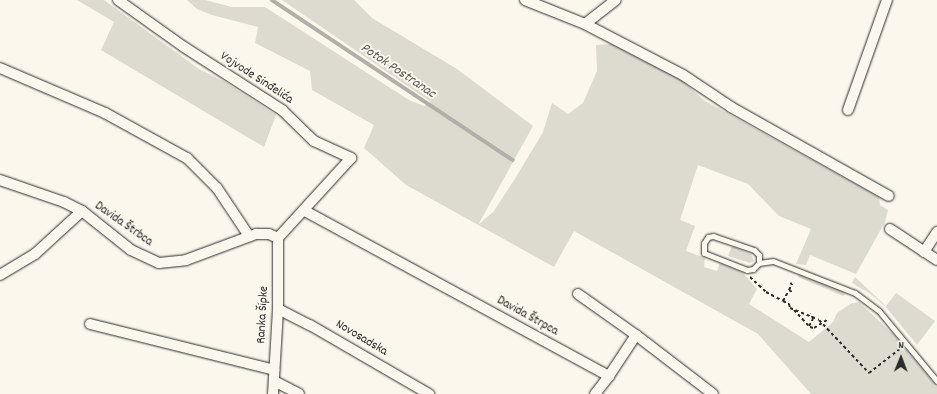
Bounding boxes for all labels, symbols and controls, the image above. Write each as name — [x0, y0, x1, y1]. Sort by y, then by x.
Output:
water label: Potok Postranac — [357, 40, 439, 102]
street label: Vojvode Sinđelića — [216, 50, 296, 108]
street label: Davida Štrbca — [91, 199, 155, 251]
street label: Ranka Šipke — [255, 286, 273, 344]
street label: Davida Štrpca — [493, 294, 561, 340]
street label: Novosadska — [332, 317, 390, 361]
north arrow — [881, 338, 921, 378]
text: N — [898, 338, 904, 354]

